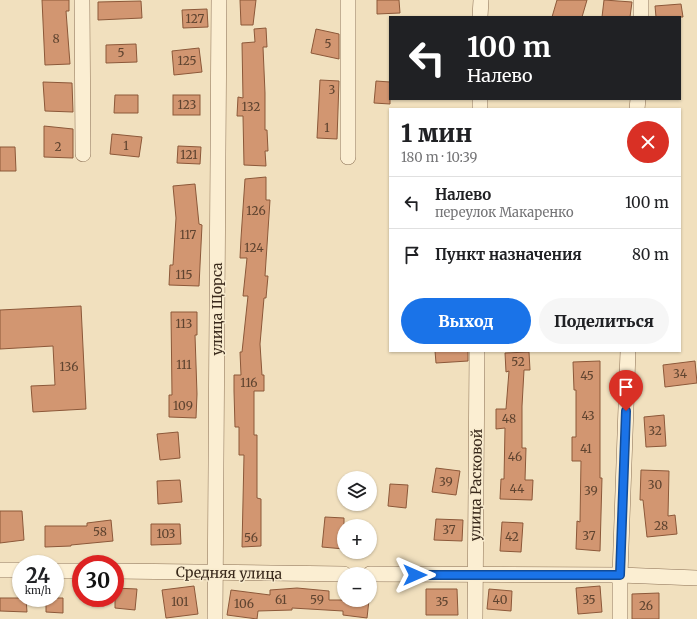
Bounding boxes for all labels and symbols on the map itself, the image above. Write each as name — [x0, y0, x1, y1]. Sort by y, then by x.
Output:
house number: 127 — [186, 11, 205, 26]
house number: 8 — [52, 31, 60, 46]
house number: 5 — [324, 36, 332, 51]
house number: 5 — [117, 45, 125, 60]
house number: 125 — [178, 53, 196, 68]
house number: 3 — [329, 82, 336, 97]
house number: 123 — [178, 97, 197, 112]
house number: 132 — [242, 99, 260, 114]
house number: 1 — [324, 120, 330, 135]
house number: 1 — [123, 138, 129, 153]
house number: 2 — [54, 139, 62, 154]
house number: 121 — [180, 147, 198, 162]
house number: 126 — [246, 203, 266, 218]
house number: 117 — [180, 227, 196, 242]
house number: 124 — [244, 240, 264, 255]
street label: улица Щорса — [208, 262, 226, 356]
house number: 115 — [175, 267, 193, 282]
house number: 113 — [175, 316, 193, 331]
house number: 52 — [511, 354, 525, 369]
house number: 111 — [176, 357, 192, 372]
house number: 136 — [59, 359, 79, 374]
house number: 34 — [673, 366, 688, 381]
house number: 45 — [580, 368, 594, 383]
pin — [609, 370, 643, 411]
house number: 116 — [240, 375, 258, 390]
house number: 109 — [173, 398, 193, 413]
house number: 43 — [581, 408, 595, 423]
house number: 48 — [502, 411, 516, 426]
house number: 32 — [648, 423, 662, 438]
street label: улица Расковой — [466, 428, 486, 541]
house number: 41 — [580, 441, 593, 456]
house number: 46 — [508, 449, 522, 464]
house number: 39 — [439, 474, 453, 489]
house number: 30 — [648, 477, 662, 492]
house number: 44 — [510, 481, 525, 496]
house number: 39 — [584, 483, 598, 498]
house number: 28 — [654, 518, 668, 533]
house number: 37 — [442, 522, 456, 537]
house number: 58 — [93, 524, 107, 539]
house number: 103 — [157, 526, 176, 541]
house number: 37 — [582, 528, 596, 543]
house number: 42 — [505, 529, 519, 544]
house number: 56 — [244, 530, 258, 545]
position arrow — [394, 554, 436, 596]
speed limit sign: 30 — [72, 555, 124, 607]
street label: Средняя улица — [176, 563, 283, 583]
house number: 61 — [275, 592, 287, 607]
house number: 59 — [310, 592, 324, 607]
house number: 40 — [493, 592, 508, 607]
house number: 35 — [582, 592, 596, 607]
house number: 101 — [171, 594, 189, 609]
house number: 35 — [435, 594, 449, 609]
house number: 106 — [234, 596, 254, 611]
house number: 26 — [639, 598, 653, 613]

